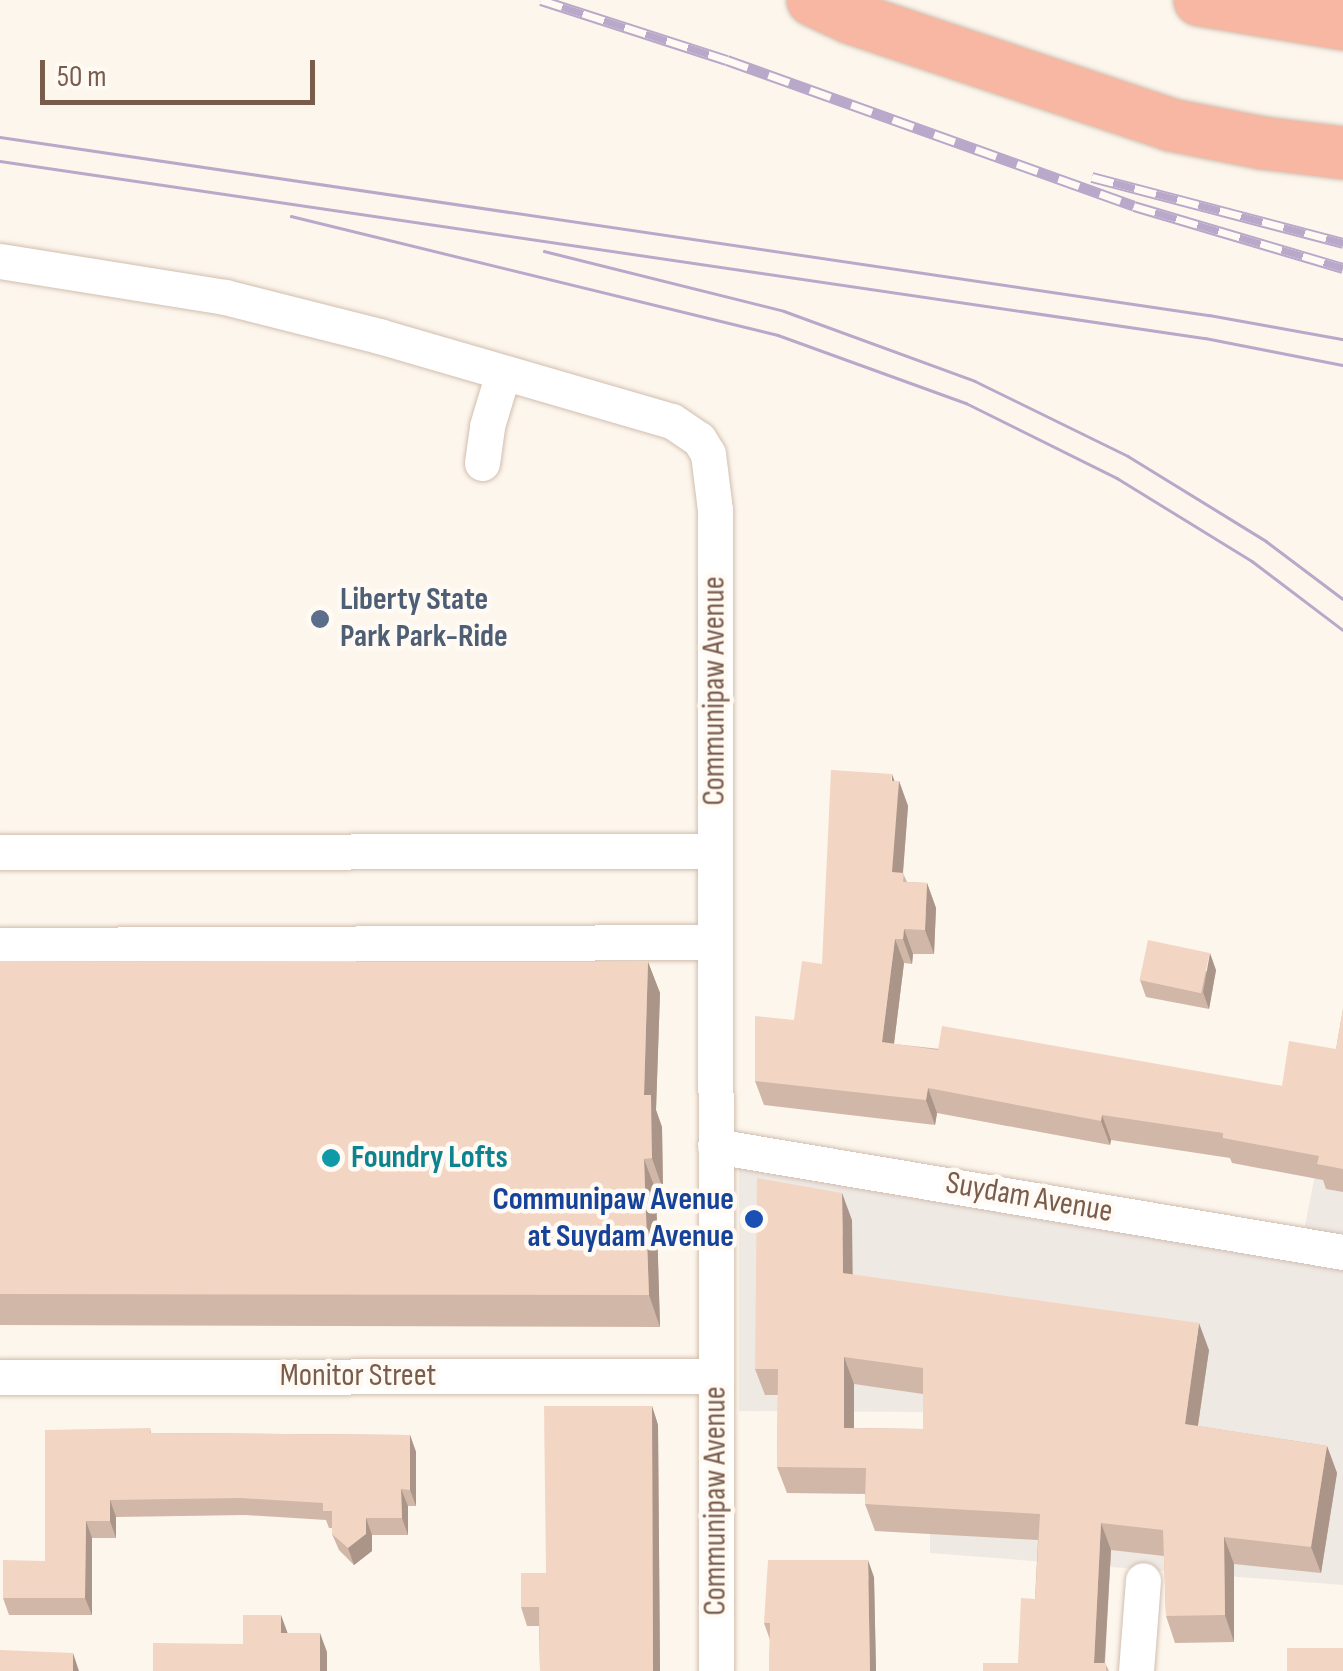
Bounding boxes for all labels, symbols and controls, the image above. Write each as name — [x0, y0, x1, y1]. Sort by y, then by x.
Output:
scale bar — [45, 40, 320, 102]
text: 50 m — [57, 59, 106, 95]
street label: Communipaw Avenue — [696, 576, 734, 806]
place label: Liberty State Park Park-Ride — [340, 582, 508, 657]
marker: Liberty State Park Park-Ride — [309, 608, 331, 630]
place label: Foundry Lofts — [351, 1139, 508, 1177]
marker: Foundry Lofts — [320, 1147, 342, 1169]
street label: Suydam Avenue — [943, 1164, 1115, 1232]
place label: Communipaw Avenue at Suydam Avenue — [492, 1182, 734, 1257]
marker: Communipaw Avenue at Suydam Avenue — [743, 1208, 765, 1230]
street label: Monitor Street — [280, 1357, 436, 1395]
street label: Communipaw Avenue — [697, 1386, 735, 1616]

